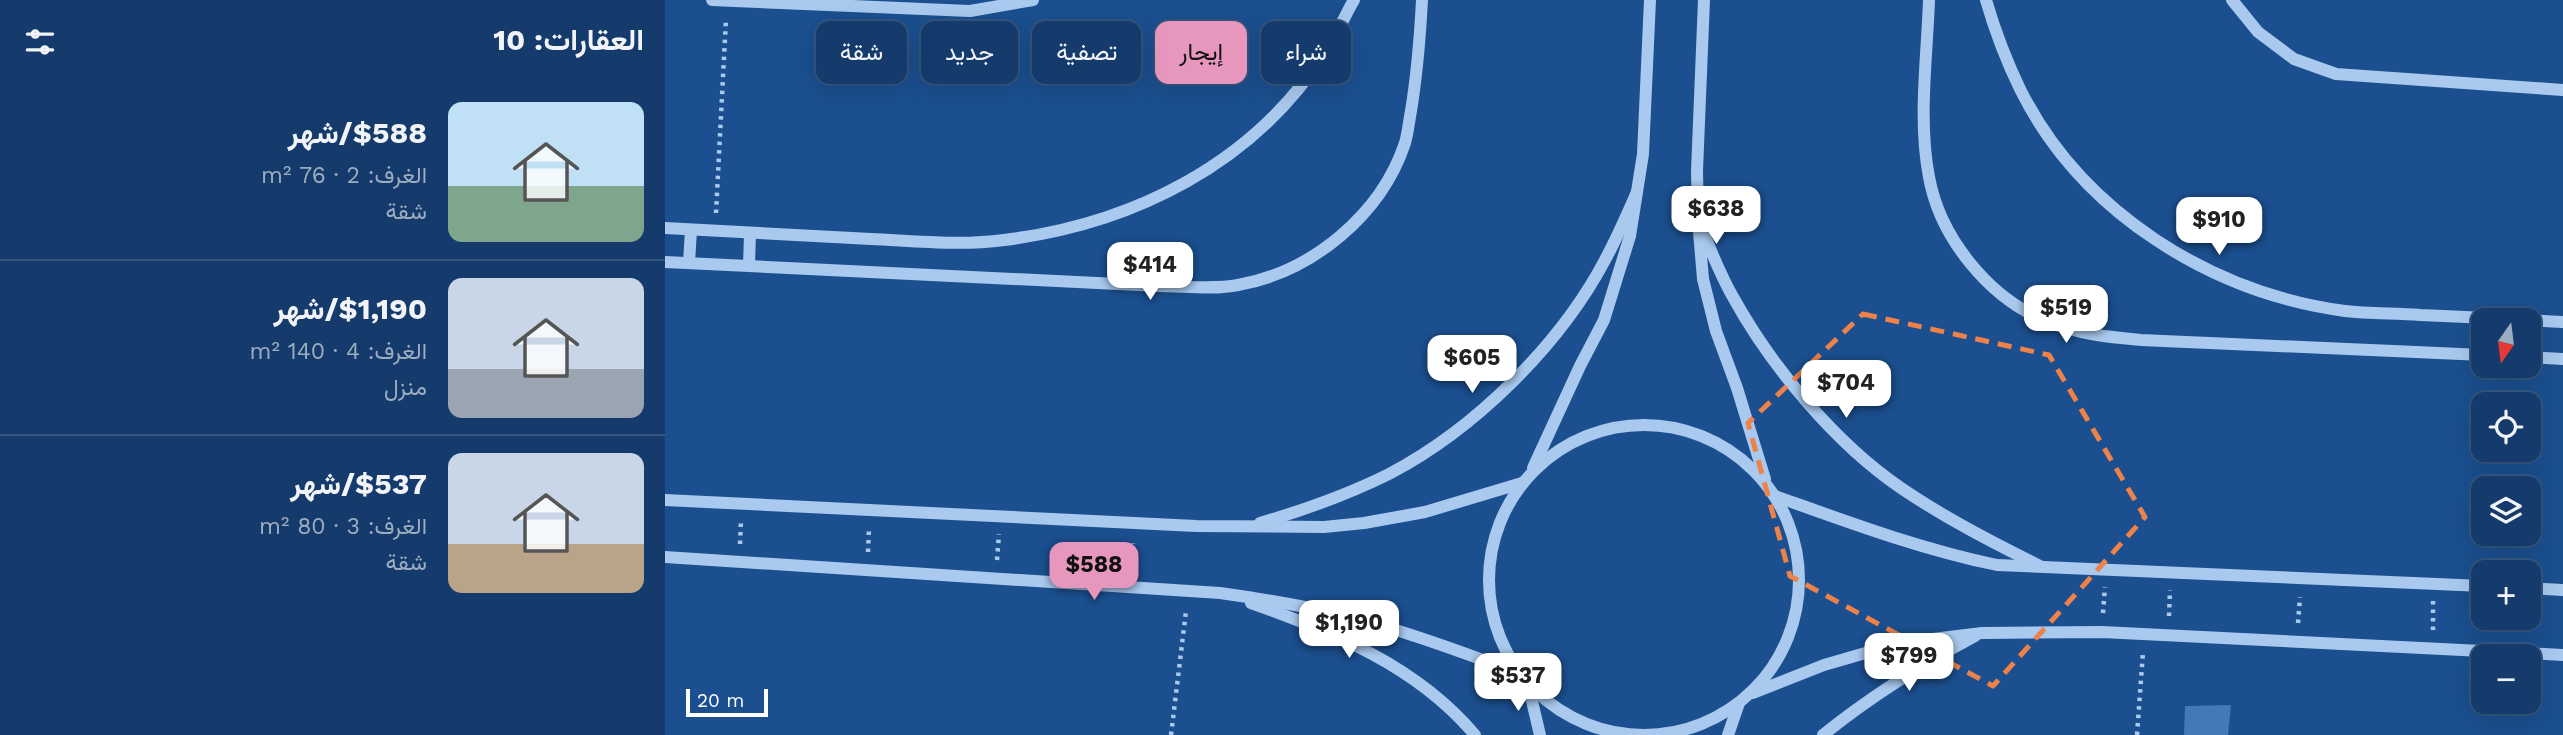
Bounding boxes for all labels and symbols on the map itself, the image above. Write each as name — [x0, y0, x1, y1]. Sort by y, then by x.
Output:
pin: $638 — [1675, 187, 1757, 246]
pin: $910 — [2178, 198, 2260, 257]
pin: $414 — [1109, 243, 1191, 302]
pin: $519 — [2025, 286, 2107, 345]
north arrow — [2471, 308, 2541, 378]
pin: $605 — [1431, 336, 1513, 395]
pin: $704 — [1805, 360, 1887, 420]
pin: $588 — [1053, 542, 1135, 602]
pin: $1,190 — [1292, 600, 1406, 660]
pin: $799 — [1868, 634, 1950, 693]
pin: $537 — [1477, 654, 1559, 713]
scale bar — [686, 686, 768, 718]

